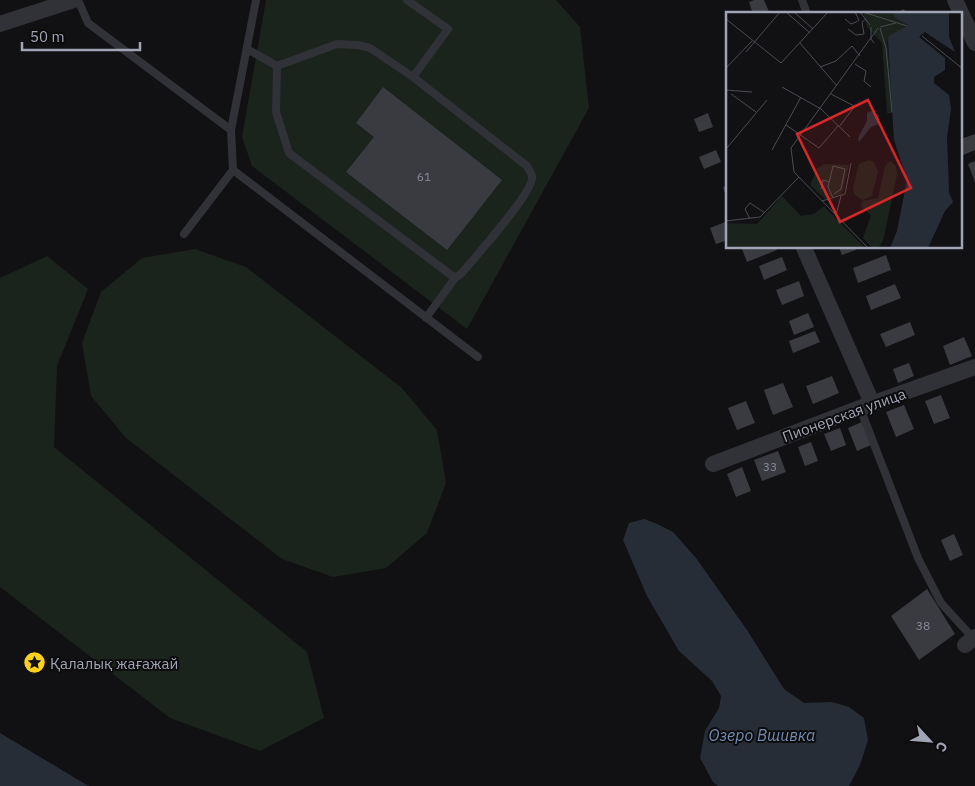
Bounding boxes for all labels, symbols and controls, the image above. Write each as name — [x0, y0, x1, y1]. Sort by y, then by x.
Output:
inset map — [726, 12, 962, 249]
scale bar — [22, 20, 140, 52]
text: 50 m — [30, 27, 65, 46]
house number: 61 — [417, 169, 431, 184]
street label: Пионерская улица — [780, 384, 908, 446]
house number: 33 — [763, 459, 777, 474]
house number: 38 — [916, 618, 930, 633]
place icon: Қалалық жағажай — [22, 651, 46, 675]
place label: Қалалық жағажай — [50, 654, 178, 673]
north arrow — [905, 716, 955, 766]
water label: Озеро Вшивка — [709, 725, 815, 745]
text: С — [932, 739, 952, 755]

